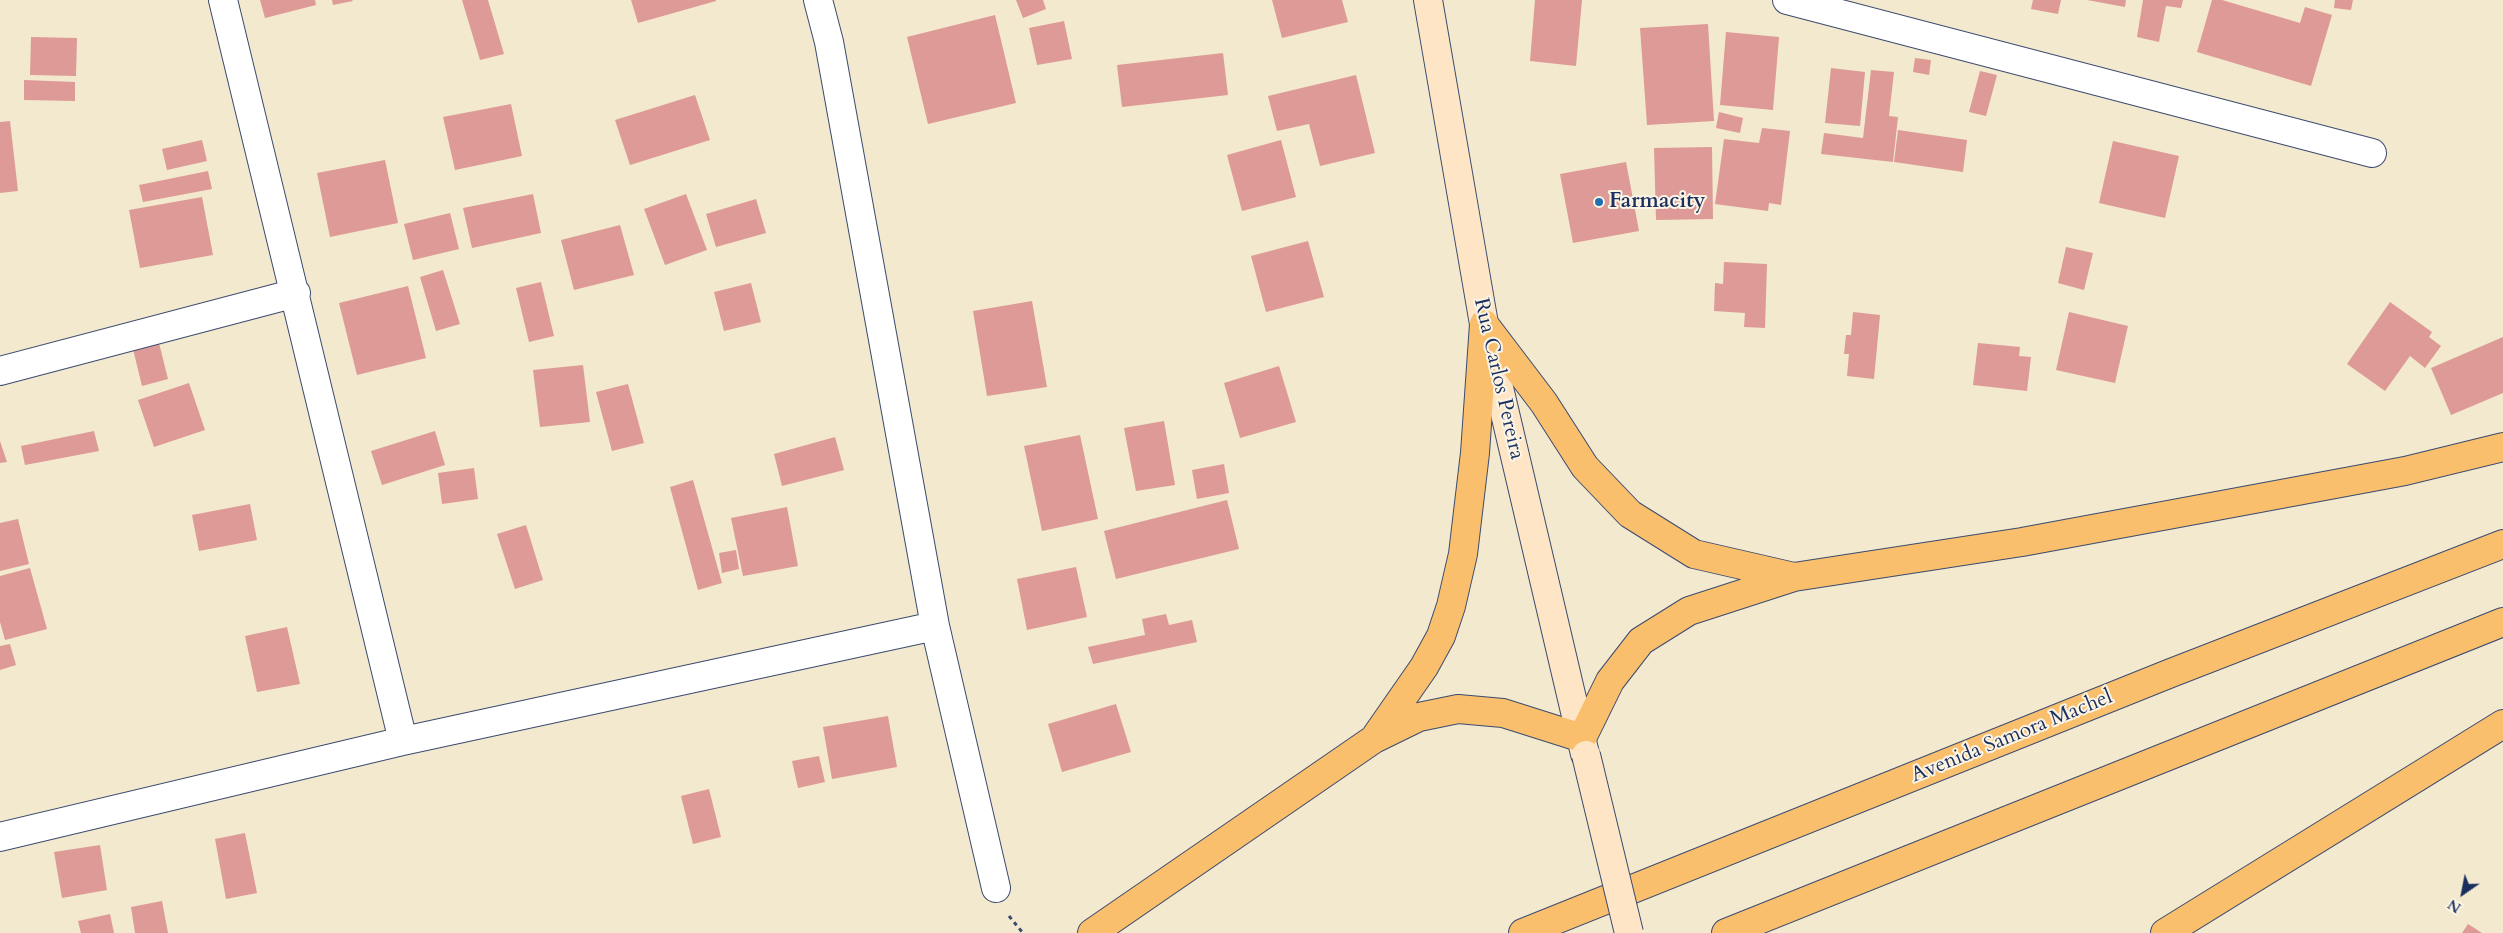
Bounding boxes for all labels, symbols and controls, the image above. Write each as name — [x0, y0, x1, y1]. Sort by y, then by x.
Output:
place label: Farmacity — [1609, 189, 1706, 215]
marker: Farmacity — [1593, 196, 1605, 208]
street label: Rua Carlos Pereira — [1467, 296, 1529, 462]
street label: Avenida Samora Machel — [1908, 685, 2116, 789]
north arrow — [2438, 868, 2488, 918]
text: N — [2444, 895, 2465, 917]

